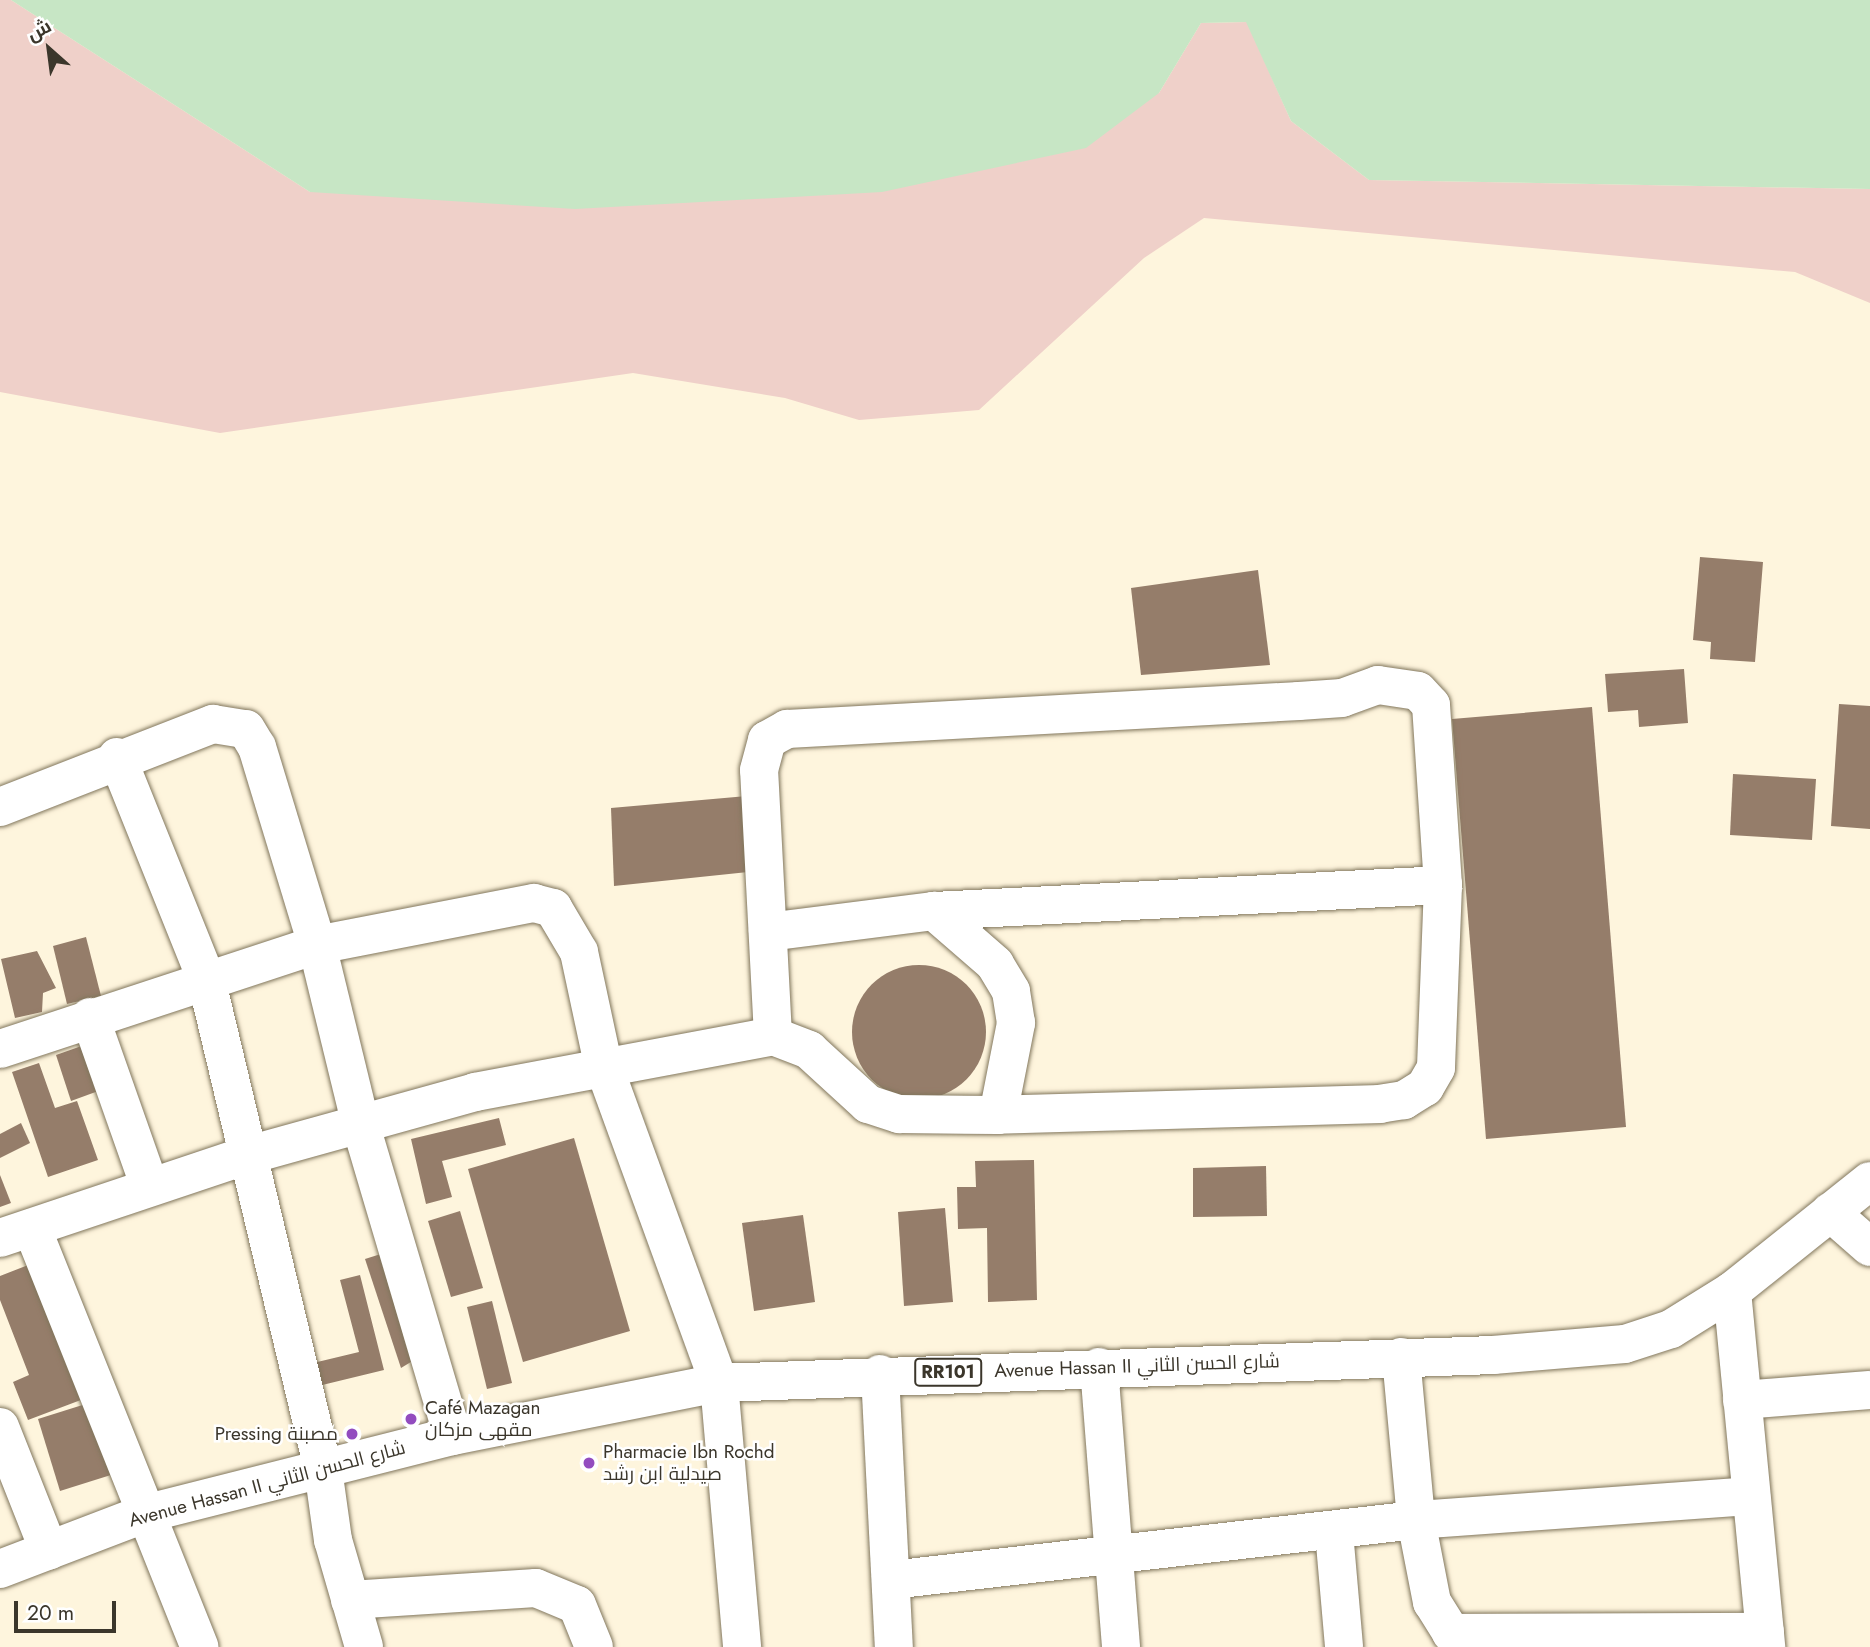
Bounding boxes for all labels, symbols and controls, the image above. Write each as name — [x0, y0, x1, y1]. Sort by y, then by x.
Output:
text: ش — [22, 12, 56, 48]
north arrow — [14, 14, 84, 84]
street label: Avenue Hassan II شارع الحسن الثاني — [994, 1350, 1280, 1382]
road number: RR101 — [913, 1358, 983, 1386]
place label: Café Mazagan مقهى مزكان — [425, 1397, 540, 1441]
marker: Café Mazagan مقهى مزكان — [403, 1411, 419, 1427]
place label: Pressing مصبنة — [215, 1423, 338, 1445]
marker: Pressing مصبنة — [344, 1426, 360, 1442]
street label: Avenue Hassan II شارع الحسن الثاني — [126, 1436, 408, 1532]
place label: Pharmacie Ibn Rochd صيدلية ابن رشد — [603, 1441, 775, 1485]
marker: Pharmacie Ibn Rochd صيدلية ابن رشد — [581, 1455, 597, 1471]
scale bar — [18, 1588, 119, 1632]
text: 20 m — [27, 1598, 74, 1628]

